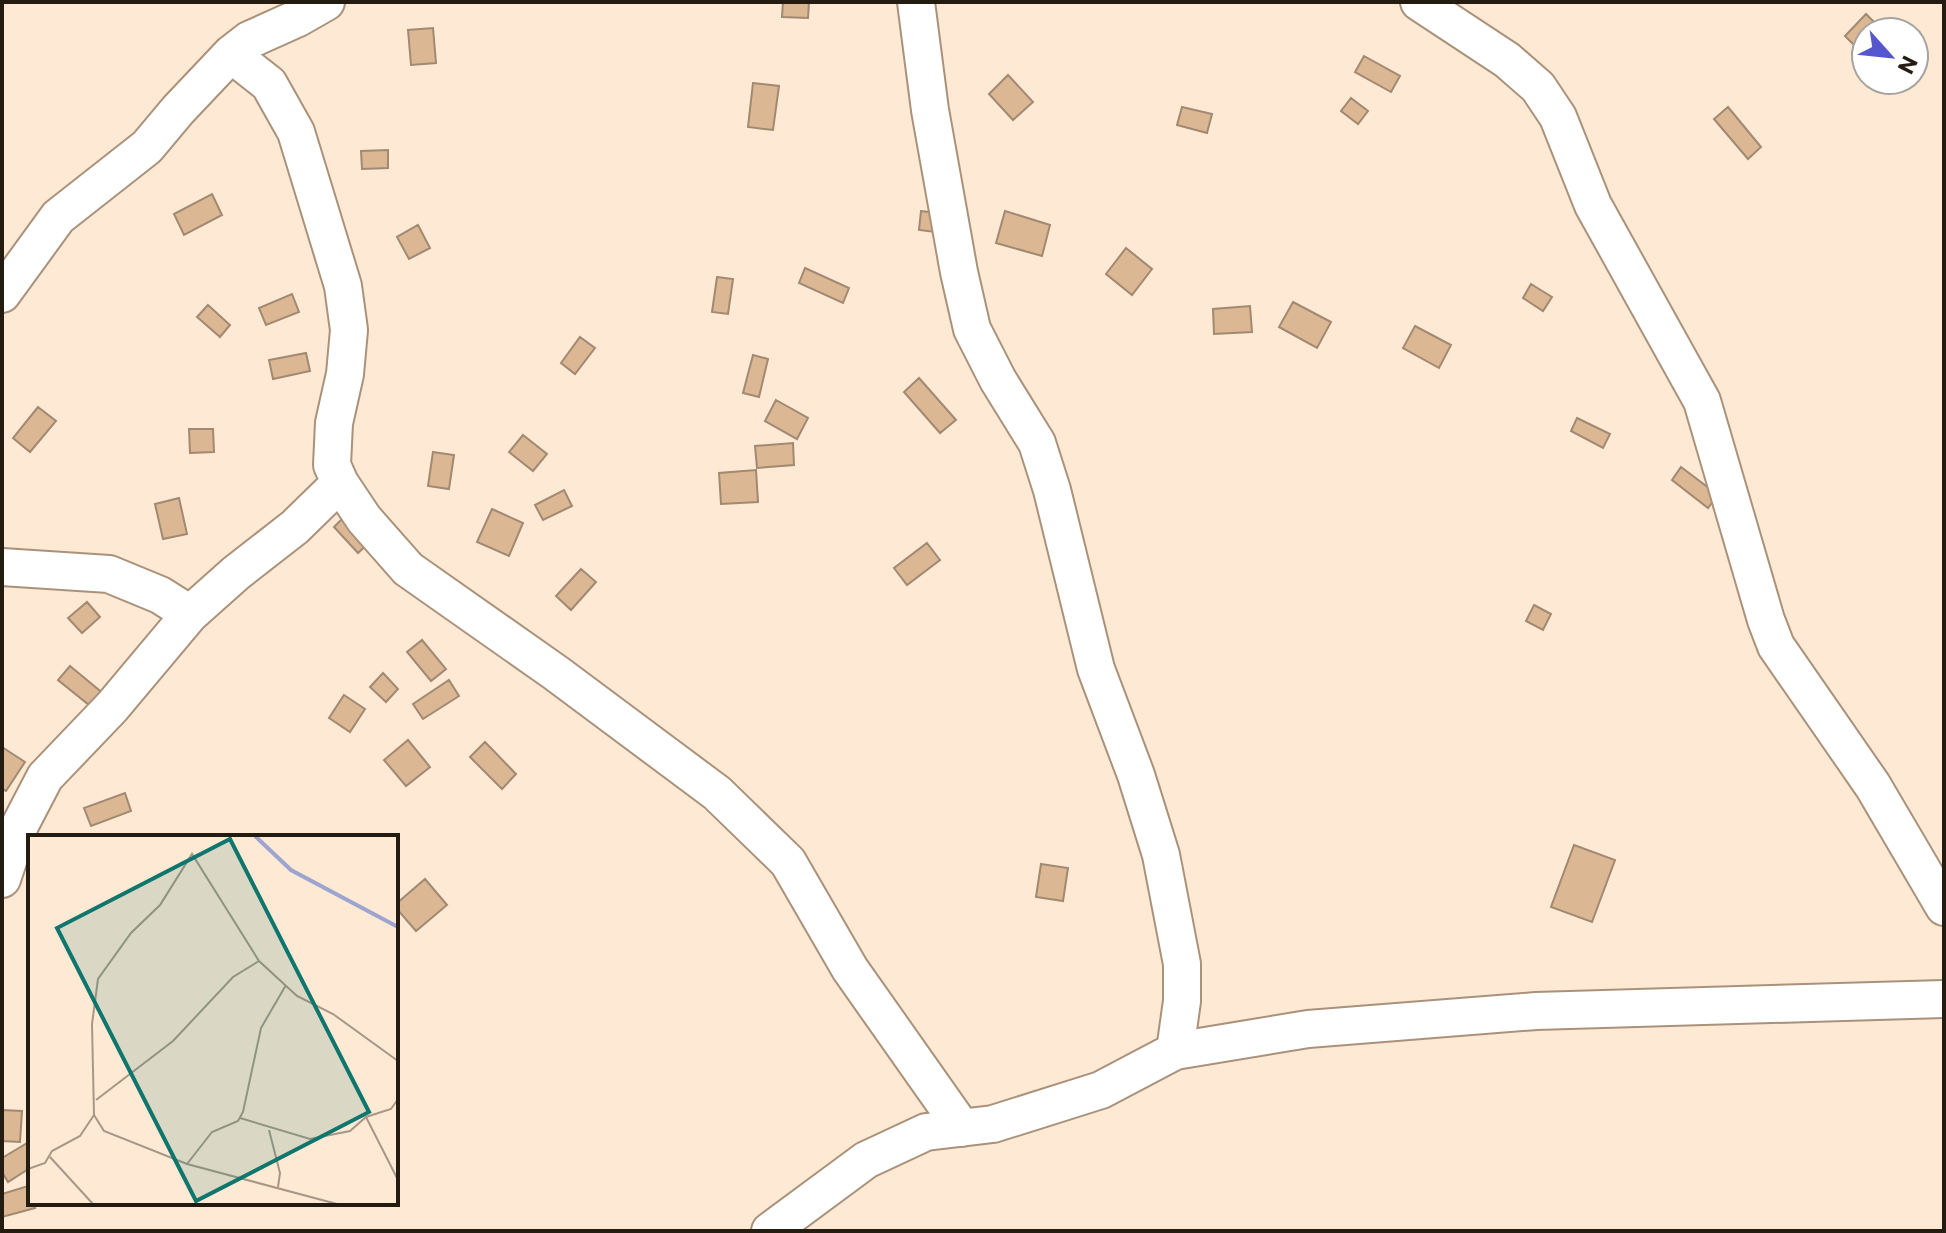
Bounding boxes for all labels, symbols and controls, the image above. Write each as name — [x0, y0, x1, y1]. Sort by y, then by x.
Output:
north arrow — [1850, 16, 1930, 96]
text: N — [1892, 52, 1924, 79]
inset map — [28, 835, 398, 1205]

